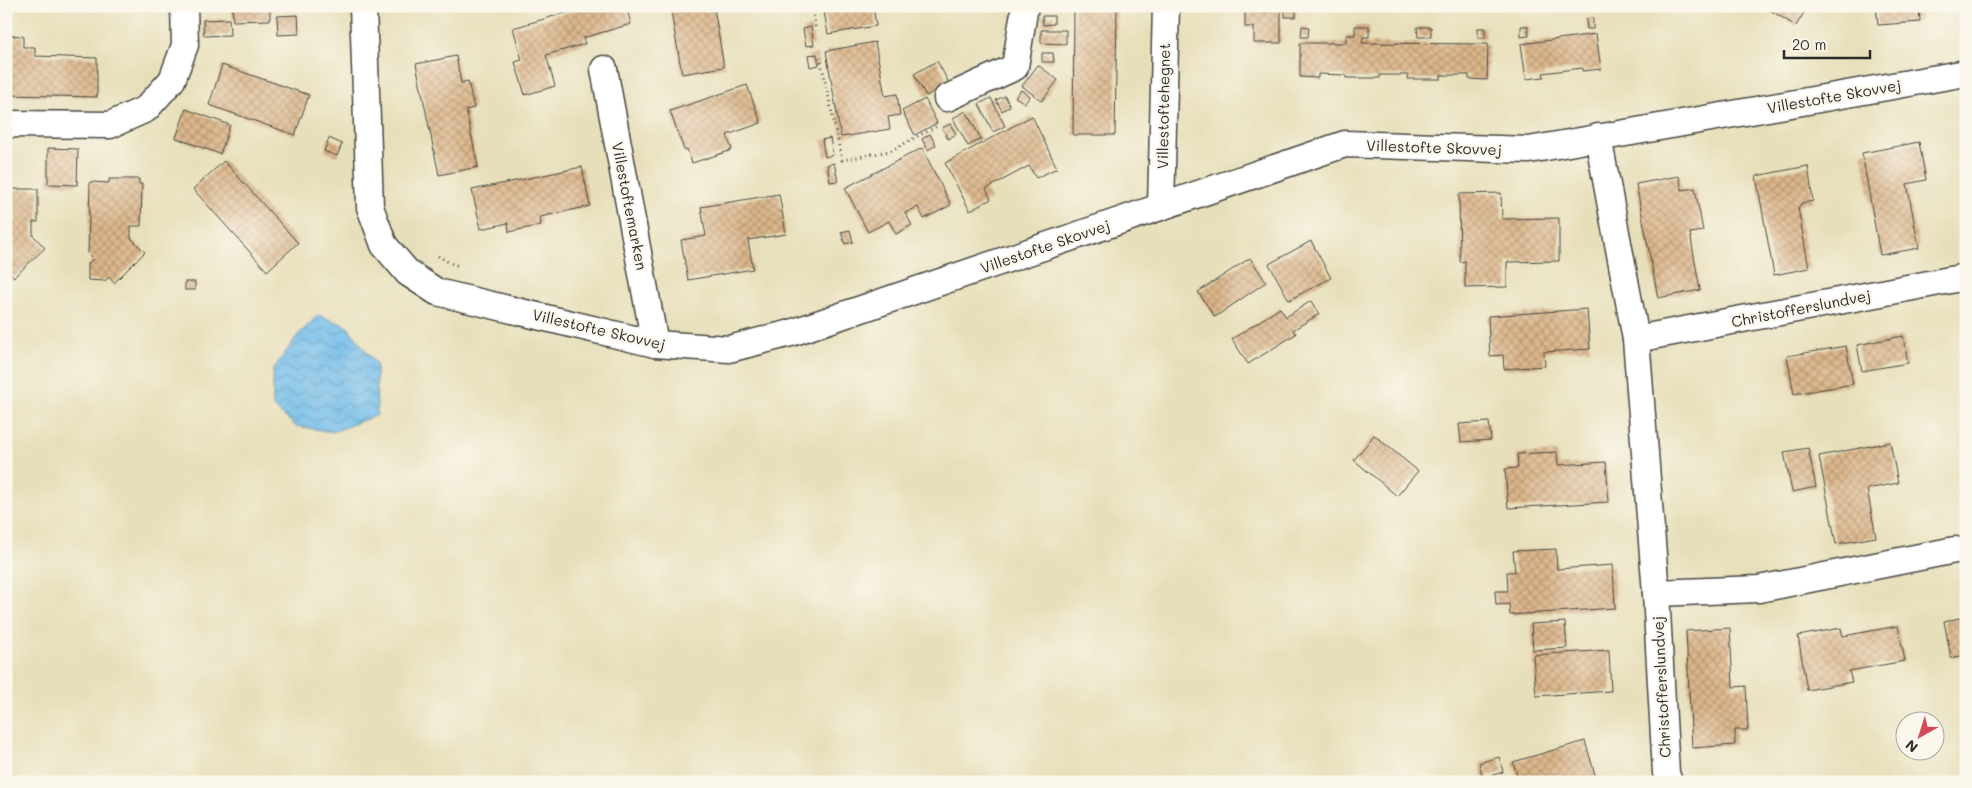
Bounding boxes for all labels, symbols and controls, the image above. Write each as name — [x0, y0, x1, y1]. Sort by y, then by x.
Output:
scale bar — [1784, 28, 1871, 60]
text: 20 m — [1792, 34, 1826, 54]
street label: Villestoftehegnet — [1152, 43, 1174, 169]
street label: Villestofte Skovvej — [1765, 74, 1903, 118]
street label: Villestofte Skovvej — [1366, 135, 1502, 159]
street label: Villestoftemarken — [608, 140, 652, 272]
street label: Villestofte Skovvej — [978, 214, 1112, 278]
street label: Christofferslundvej — [1729, 285, 1873, 331]
street label: Villestofte Skovvej — [531, 304, 667, 354]
street label: Christofferslundvej — [1647, 616, 1675, 758]
north arrow — [1894, 710, 1944, 760]
text: N — [1901, 736, 1922, 757]

